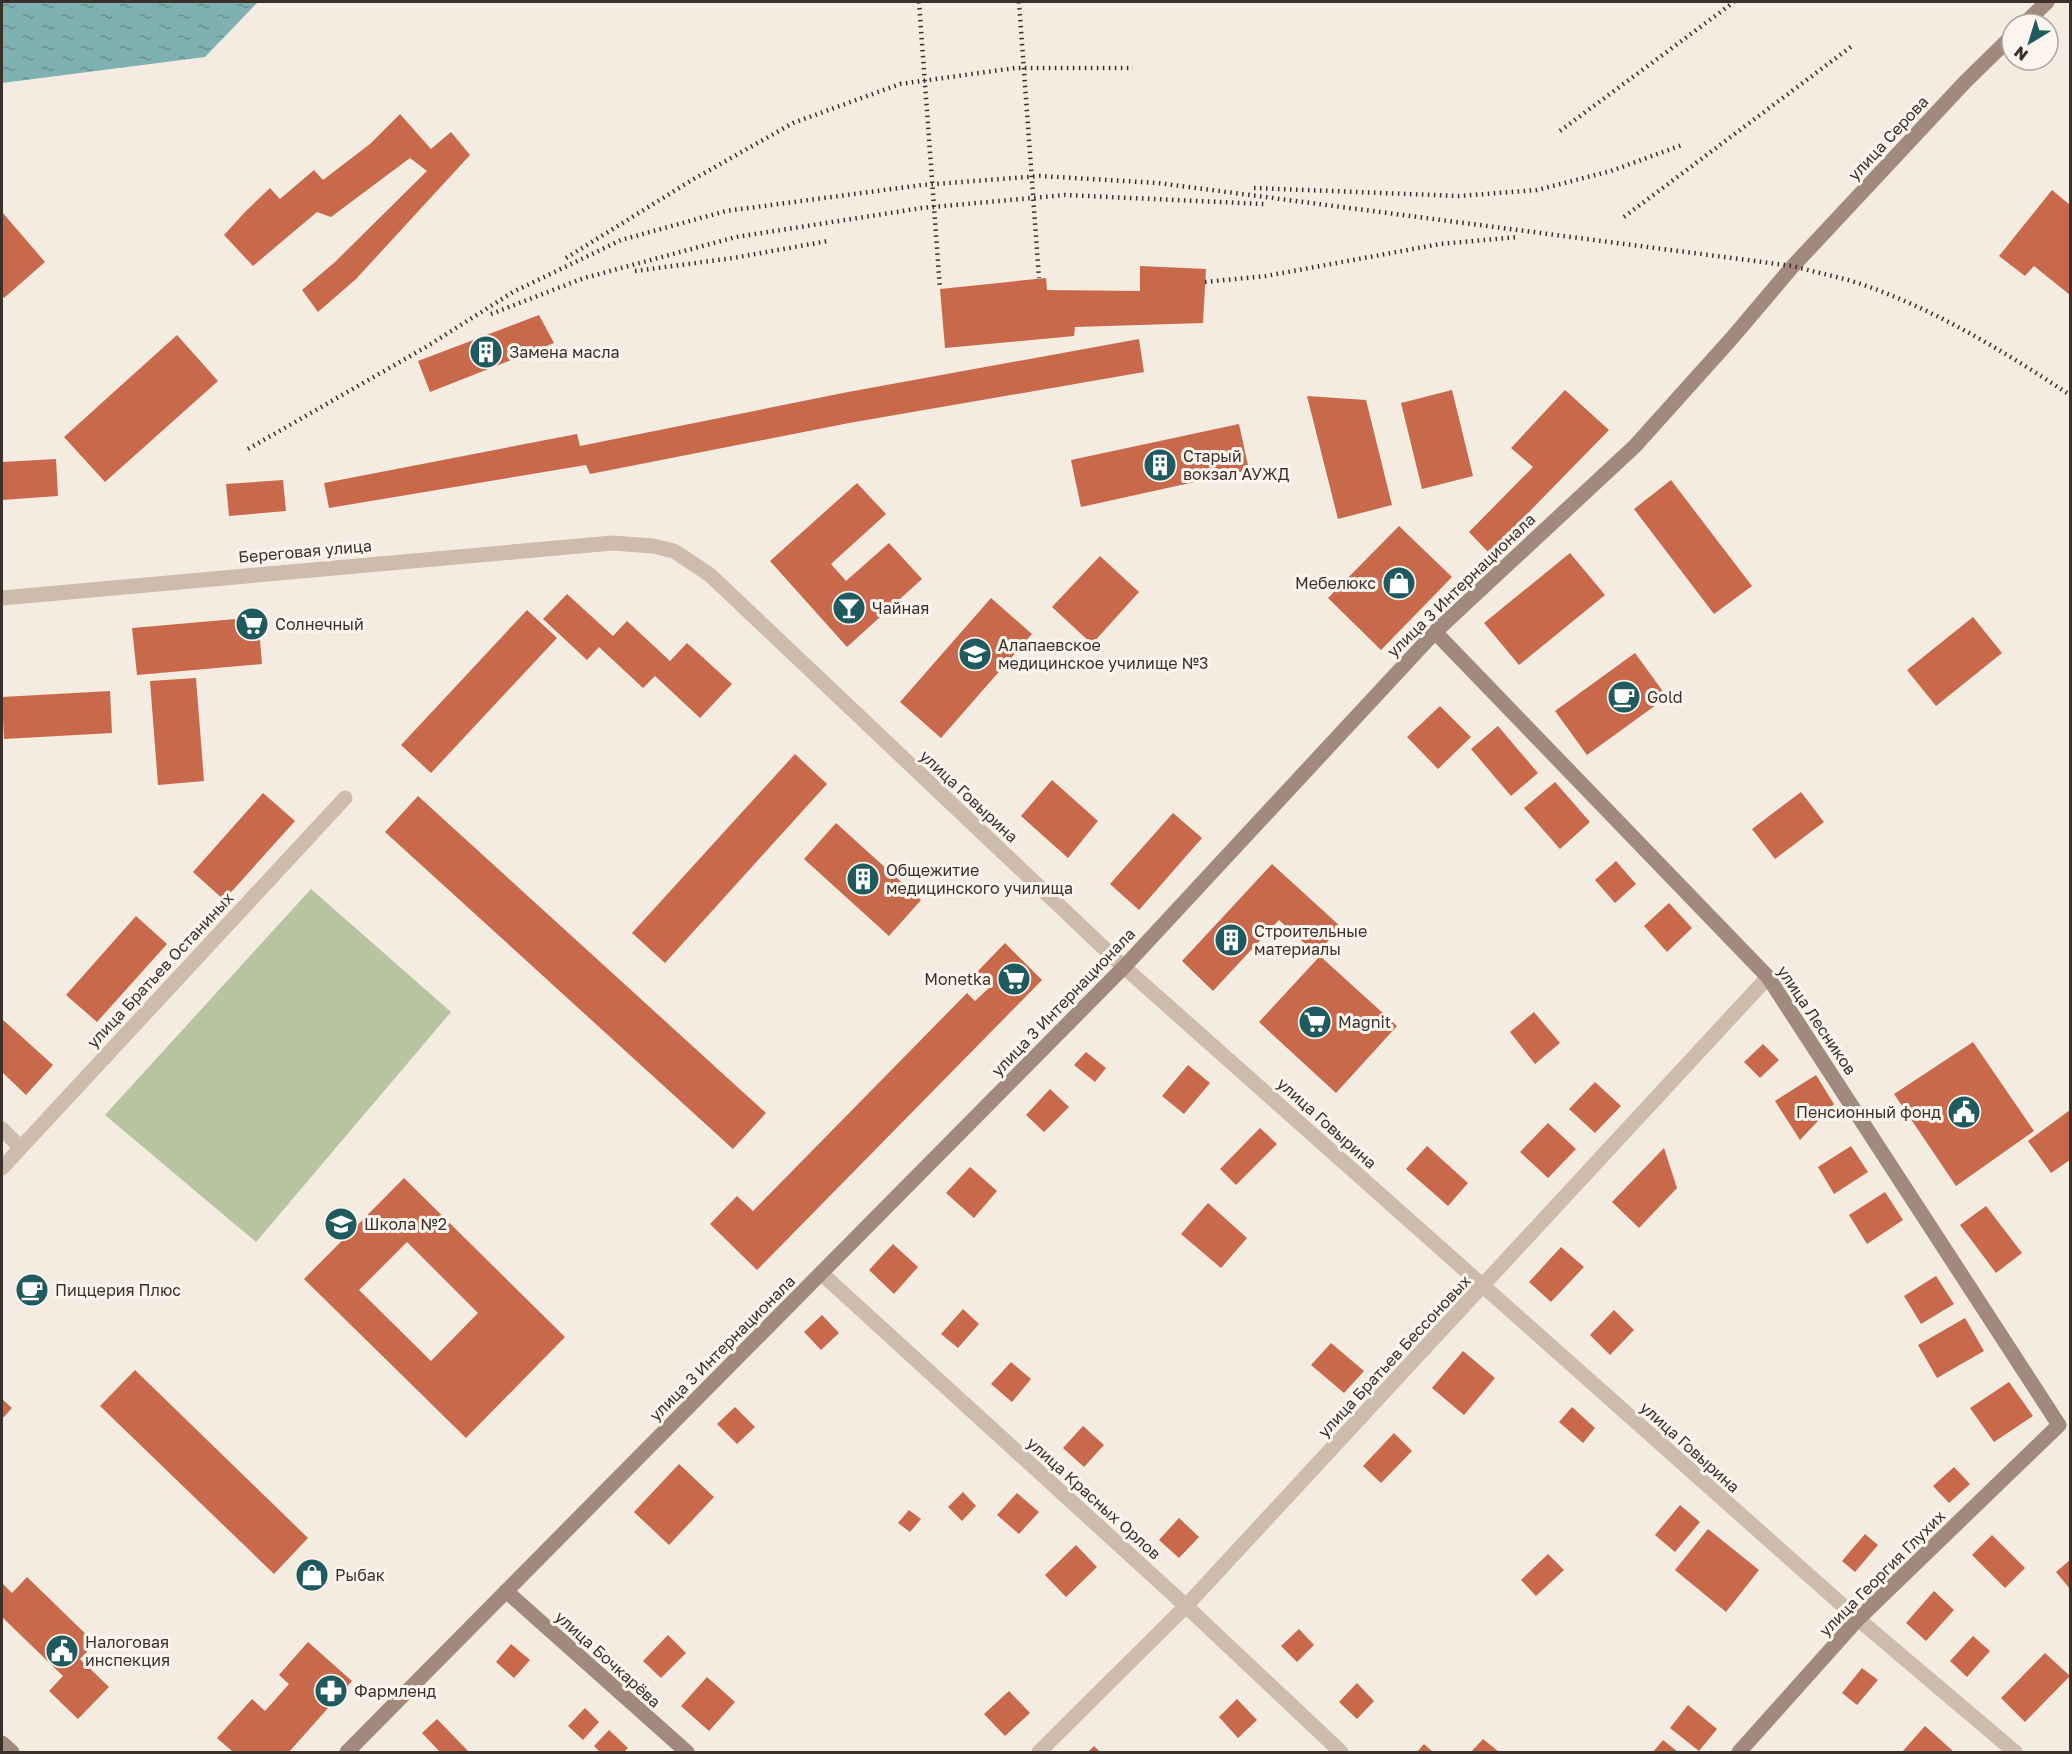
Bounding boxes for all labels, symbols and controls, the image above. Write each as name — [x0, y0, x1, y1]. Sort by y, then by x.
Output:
north arrow — [2000, 12, 2060, 72]
text: N — [2010, 42, 2032, 65]
street label: улица Серова — [1844, 91, 1932, 185]
building icon: Замена масла — [468, 334, 504, 370]
place label: Замена масла — [509, 342, 620, 362]
place label: Старый вокзал АУЖД — [1183, 446, 1290, 484]
building icon: Старый вокзал АУЖД — [1142, 447, 1178, 483]
street label: улица 3 Интернационала — [1383, 509, 1539, 661]
street label: Береговая улица — [237, 535, 373, 567]
shop icon: Мебелюкс — [1381, 565, 1417, 601]
place label: Мебелюкс — [1295, 573, 1376, 593]
bar icon: Чайная — [831, 590, 867, 626]
place label: Чайная — [872, 598, 929, 618]
supermarket icon: Солнечный — [234, 606, 270, 642]
place label: Солнечный — [275, 614, 364, 634]
place label: Алапаевское медицинское училище №3 — [998, 635, 1208, 673]
school or university icon: Алапаевское медицинское училище №3 — [957, 636, 993, 672]
cafe icon: Gold — [1606, 679, 1642, 715]
place label: Gold — [1647, 687, 1683, 707]
street label: улица Говырина — [916, 745, 1022, 847]
place label: Общежитие медицинского училища — [886, 860, 1073, 898]
building icon: Общежитие медицинского училища — [845, 861, 881, 897]
street label: улица Братьев Останиных — [82, 888, 238, 1052]
place label: Строительные материалы — [1254, 921, 1367, 959]
building icon: Строительные материалы — [1213, 922, 1249, 958]
street label: улица 3 Интернационала — [987, 924, 1139, 1080]
supermarket icon: Monetka — [996, 961, 1032, 997]
street label: улица Лесников — [1773, 962, 1861, 1078]
place label: Monetka — [924, 969, 991, 989]
supermarket icon: Magnit — [1297, 1004, 1333, 1040]
place label: Magnit — [1338, 1012, 1391, 1032]
street label: улица Говырина — [1273, 1073, 1381, 1173]
public building icon: Пенсионный фонд — [1946, 1094, 1982, 1130]
place label: Пенсионный фонд — [1796, 1102, 1941, 1122]
school or university icon: Школа №2 — [323, 1206, 359, 1242]
place label: Школа №2 — [364, 1214, 447, 1234]
street label: улица Братьев Бессоновых — [1313, 1270, 1475, 1441]
street label: улица 3 Интернационала — [645, 1271, 799, 1425]
cafe icon: Пиццерия Плюс — [14, 1272, 50, 1308]
place label: Пиццерия Плюс — [55, 1280, 181, 1300]
street label: улица Говырина — [1636, 1397, 1744, 1497]
street label: улица Красных Орлов — [1023, 1433, 1165, 1563]
street label: улица Георгия Глухих — [1815, 1506, 1949, 1640]
shop icon: Рыбак — [294, 1557, 330, 1593]
place label: Рыбак — [335, 1565, 385, 1585]
street label: улица Бочкарёва — [551, 1606, 665, 1712]
place label: Налоговая инспекция — [85, 1632, 170, 1670]
public building icon: Налоговая инспекция — [44, 1633, 80, 1669]
pharmacy icon: Фармленд — [313, 1673, 349, 1709]
place label: Фармленд — [354, 1681, 437, 1701]

